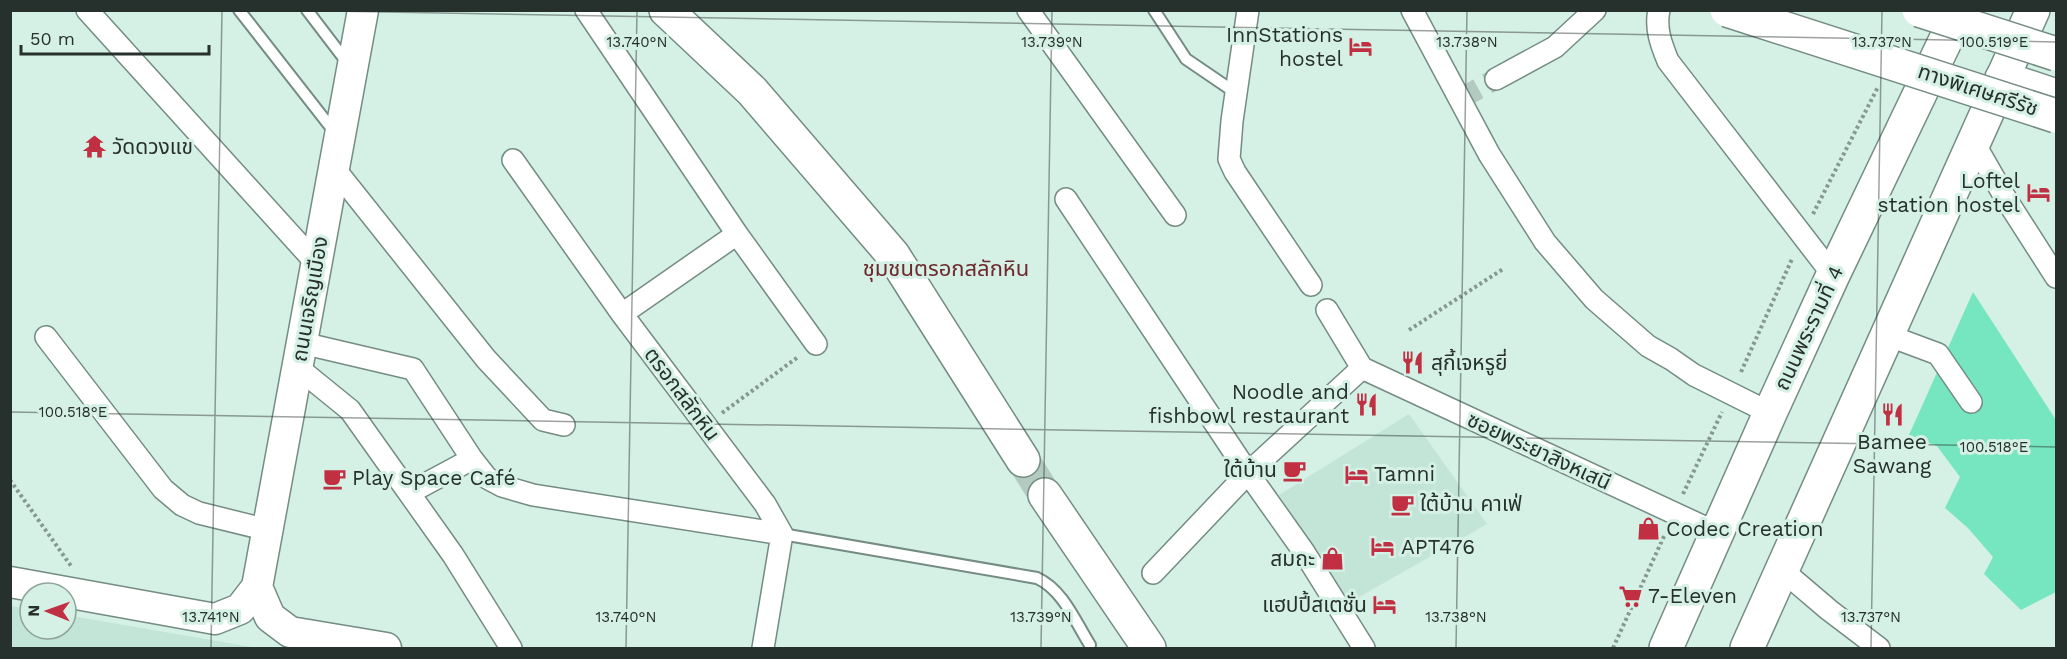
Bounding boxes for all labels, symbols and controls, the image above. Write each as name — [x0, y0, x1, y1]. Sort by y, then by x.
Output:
scale bar — [21, 18, 208, 56]
place label: InnStations hostel — [1226, 22, 1344, 71]
text: 50 m — [30, 28, 75, 49]
text: 13.740°N — [606, 33, 668, 51]
text: 13.739°N — [1021, 33, 1083, 51]
text: 13.738°N — [1436, 33, 1498, 51]
text: 13.737°N — [1852, 33, 1912, 51]
text: 100.519°E — [1960, 33, 2028, 51]
hotel icon: InnStations hostel — [1348, 34, 1374, 60]
street label: ทางพิเศษศรีรัช — [1915, 58, 2041, 121]
temple icon: วัดดวงแข — [81, 134, 107, 160]
place label: วัดดวงแข — [112, 134, 193, 159]
place label: Loftel station hostel — [1878, 168, 2021, 217]
hotel icon: Loftel station hostel — [2025, 180, 2051, 206]
street label: ถนนเจริญเมือง — [286, 234, 333, 364]
district label: ชุมชนตรอกสลักหิน — [863, 256, 1029, 282]
street label: ถนนพระรามที่ 4 — [1767, 261, 1848, 394]
street label: ตรอกสลักหิน — [639, 342, 726, 445]
place label: สุกี้เจหรูยี่ — [1431, 348, 1507, 376]
restaurant icon: สุกี้เจหรูยี่ — [1400, 350, 1426, 376]
place label: Noodle and fishbowl restaurant — [1148, 379, 1349, 428]
restaurant icon: Noodle and fishbowl restaurant — [1354, 391, 1380, 417]
restaurant icon: Bamee Sawang — [1879, 401, 1905, 427]
text: 100.518°E — [39, 403, 107, 421]
street label: ซอยพระยาสิงหเสนี — [1463, 406, 1615, 495]
place label: Bamee Sawang — [1853, 429, 1932, 478]
text: 100.518°E — [1960, 438, 2028, 456]
place label: ใต้บ้าน — [1224, 457, 1277, 482]
cafe icon: ใต้บ้าน — [1282, 457, 1308, 483]
hotel icon: Tamni — [1343, 461, 1369, 487]
place label: Tamni — [1374, 461, 1435, 486]
cafe icon: Play Space Café — [321, 465, 347, 491]
place label: Play Space Café — [352, 465, 516, 490]
cafe icon: ใต้บ้าน คาเฟ่ — [1389, 491, 1415, 517]
place label: ใต้บ้าน คาเฟ่ — [1420, 491, 1522, 516]
shop icon: Codec Creation — [1635, 516, 1661, 542]
place label: Codec Creation — [1666, 516, 1823, 541]
hotel icon: APT476 — [1370, 534, 1396, 560]
place label: APT476 — [1401, 534, 1475, 559]
place label: สมถะ — [1270, 546, 1315, 571]
shop icon: สมถะ — [1320, 546, 1346, 572]
north arrow — [18, 581, 78, 641]
supermarket icon: 7-Eleven — [1617, 583, 1643, 609]
place label: 7-Eleven — [1648, 583, 1737, 608]
place label: แฮปปี้สเตชั่น — [1262, 590, 1367, 617]
hotel icon: แฮปปี้สเตชั่น — [1372, 592, 1398, 618]
text: N — [24, 605, 43, 617]
text: 13.741°N — [182, 608, 240, 626]
text: 13.740°N — [595, 608, 657, 626]
text: 13.739°N — [1010, 608, 1072, 626]
text: 13.738°N — [1425, 608, 1487, 626]
text: 13.737°N — [1841, 608, 1901, 626]

